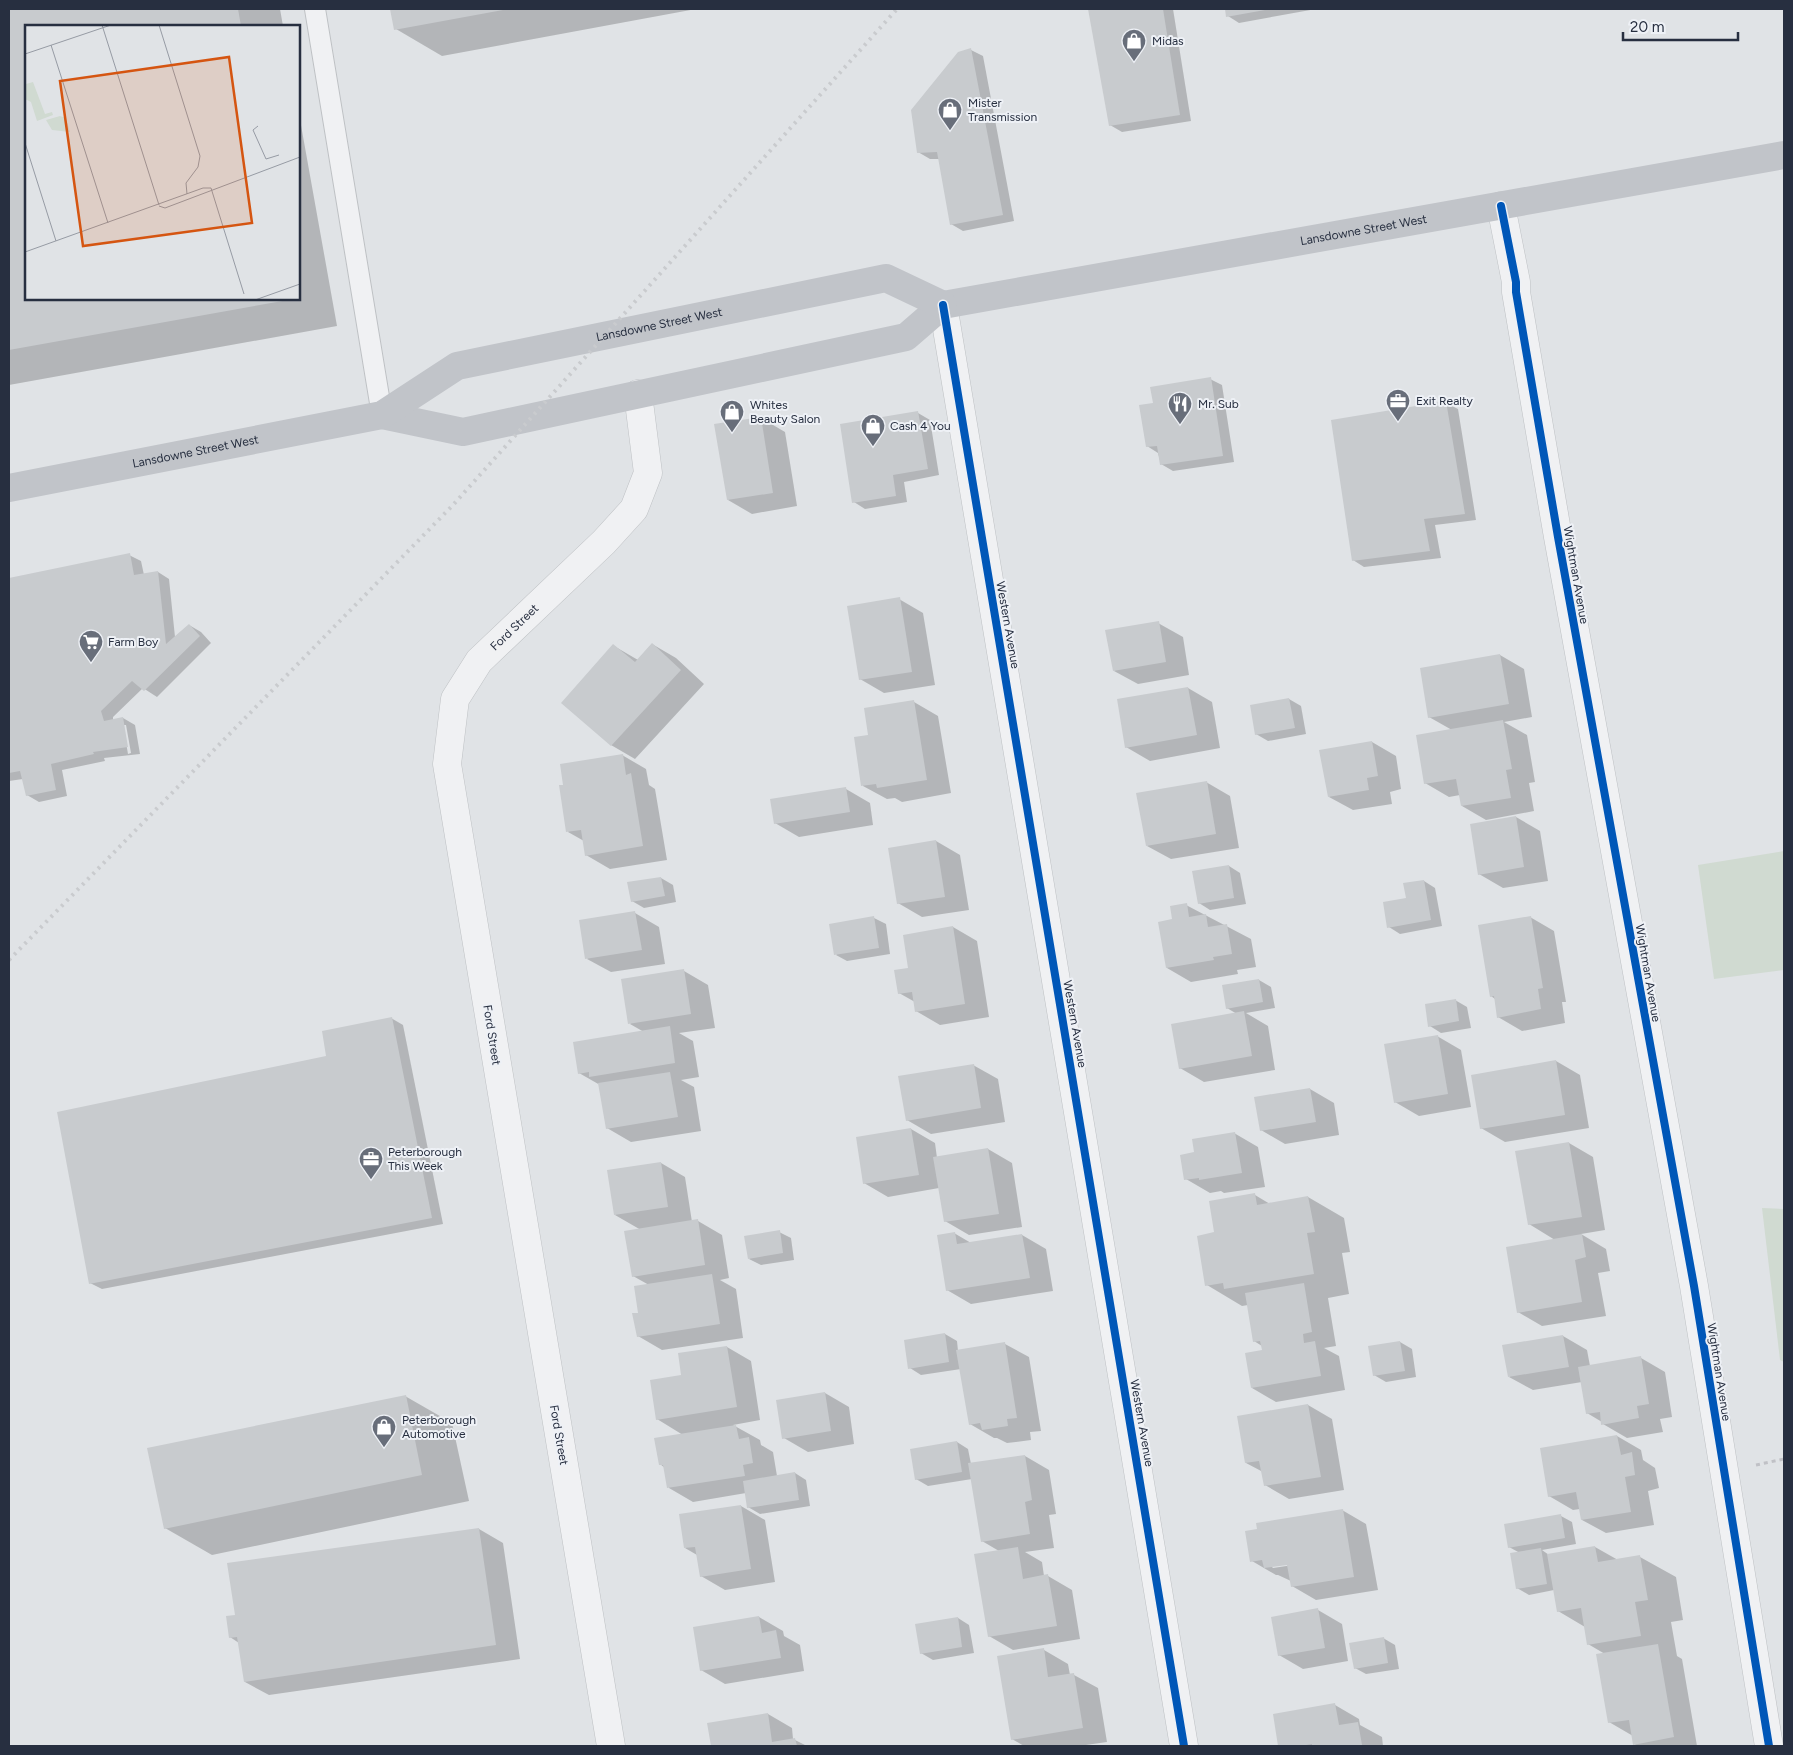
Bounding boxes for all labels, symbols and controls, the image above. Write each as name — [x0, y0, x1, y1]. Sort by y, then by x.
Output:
scale bar — [1623, 10, 1738, 42]
text: 20 m — [1630, 18, 1664, 36]
inset map — [25, 25, 300, 300]
shop icon: Midas — [1121, 28, 1147, 62]
place label: Midas — [1152, 34, 1184, 48]
place label: Mister Transmission — [968, 96, 1037, 124]
shop icon: Mister Transmission — [937, 97, 963, 131]
street label: Lansdowne Street West — [1299, 212, 1429, 248]
street label: Lansdowne Street West — [595, 305, 724, 344]
office icon: Exit Realty — [1385, 388, 1411, 422]
restaurant icon: Mr. Sub — [1167, 391, 1193, 425]
place label: Exit Realty — [1416, 394, 1473, 408]
place label: Mr. Sub — [1198, 397, 1239, 411]
place label: Whites Beauty Salon — [750, 398, 821, 426]
shop icon: Whites Beauty Salon — [719, 399, 745, 433]
shop icon: Cash 4 You — [860, 413, 886, 447]
place label: Cash 4 You — [890, 419, 951, 433]
street label: Lansdowne Street West — [131, 432, 260, 471]
street label: Wightman Avenue — [1560, 525, 1592, 625]
street label: Western Avenue — [993, 580, 1023, 670]
street label: Ford Street — [487, 601, 542, 653]
supermarket icon: Farm Boy — [78, 629, 104, 663]
place label: Farm Boy — [108, 635, 159, 649]
street label: Wightman Avenue — [1632, 923, 1664, 1023]
street label: Western Avenue — [1060, 979, 1090, 1069]
street label: Ford Street — [480, 1004, 504, 1067]
place label: Peterborough This Week — [388, 1145, 462, 1173]
office icon: Peterborough This Week — [358, 1146, 384, 1180]
street label: Wightman Avenue — [1704, 1322, 1734, 1423]
street label: Western Avenue — [1127, 1378, 1157, 1468]
street label: Ford Street — [547, 1404, 571, 1467]
place label: Peterborough Automotive — [402, 1413, 476, 1441]
shop icon: Peterborough Automotive — [371, 1414, 397, 1448]

